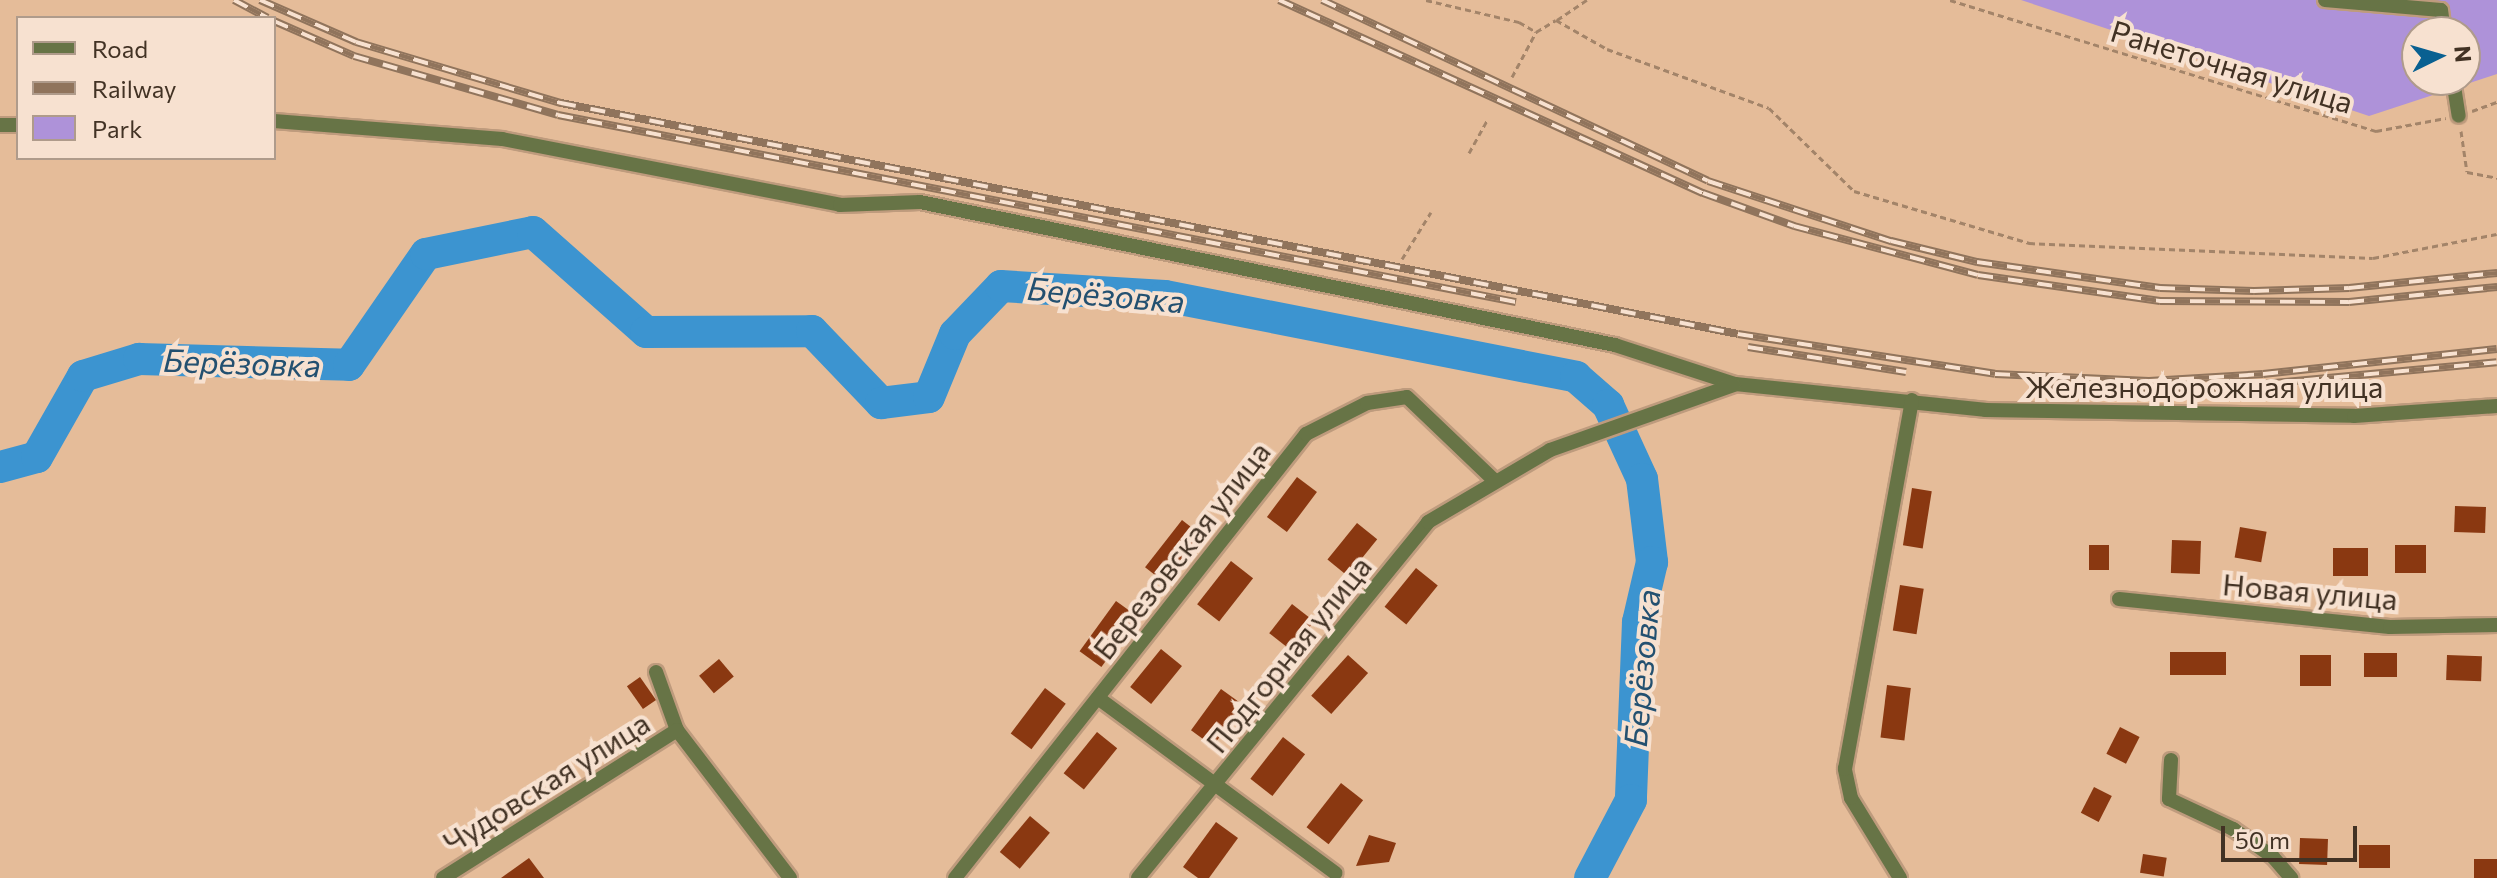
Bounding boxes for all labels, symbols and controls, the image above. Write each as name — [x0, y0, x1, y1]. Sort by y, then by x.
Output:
street label: Ранеточная улица — [2107, 12, 2357, 120]
legend — [16, 16, 276, 160]
north arrow — [2401, 16, 2481, 96]
text: Road — [92, 34, 148, 63]
text: N — [2449, 45, 2478, 63]
text: Railway — [92, 74, 177, 103]
text: Park — [92, 114, 142, 143]
water label: Берёзовка — [1026, 268, 1186, 320]
water label: Берёзовка — [163, 340, 321, 384]
street label: Железнодорожная улица — [2025, 368, 2383, 404]
street label: Березовская улица — [1085, 434, 1277, 666]
street label: Подгорная улица — [1198, 549, 1378, 759]
street label: Новая улица — [2221, 565, 2399, 617]
water label: Берёзовка — [1615, 588, 1667, 748]
street label: Чудовская улица — [436, 704, 656, 860]
scale bar — [2225, 810, 2361, 860]
text: 50 m — [2235, 825, 2290, 854]

